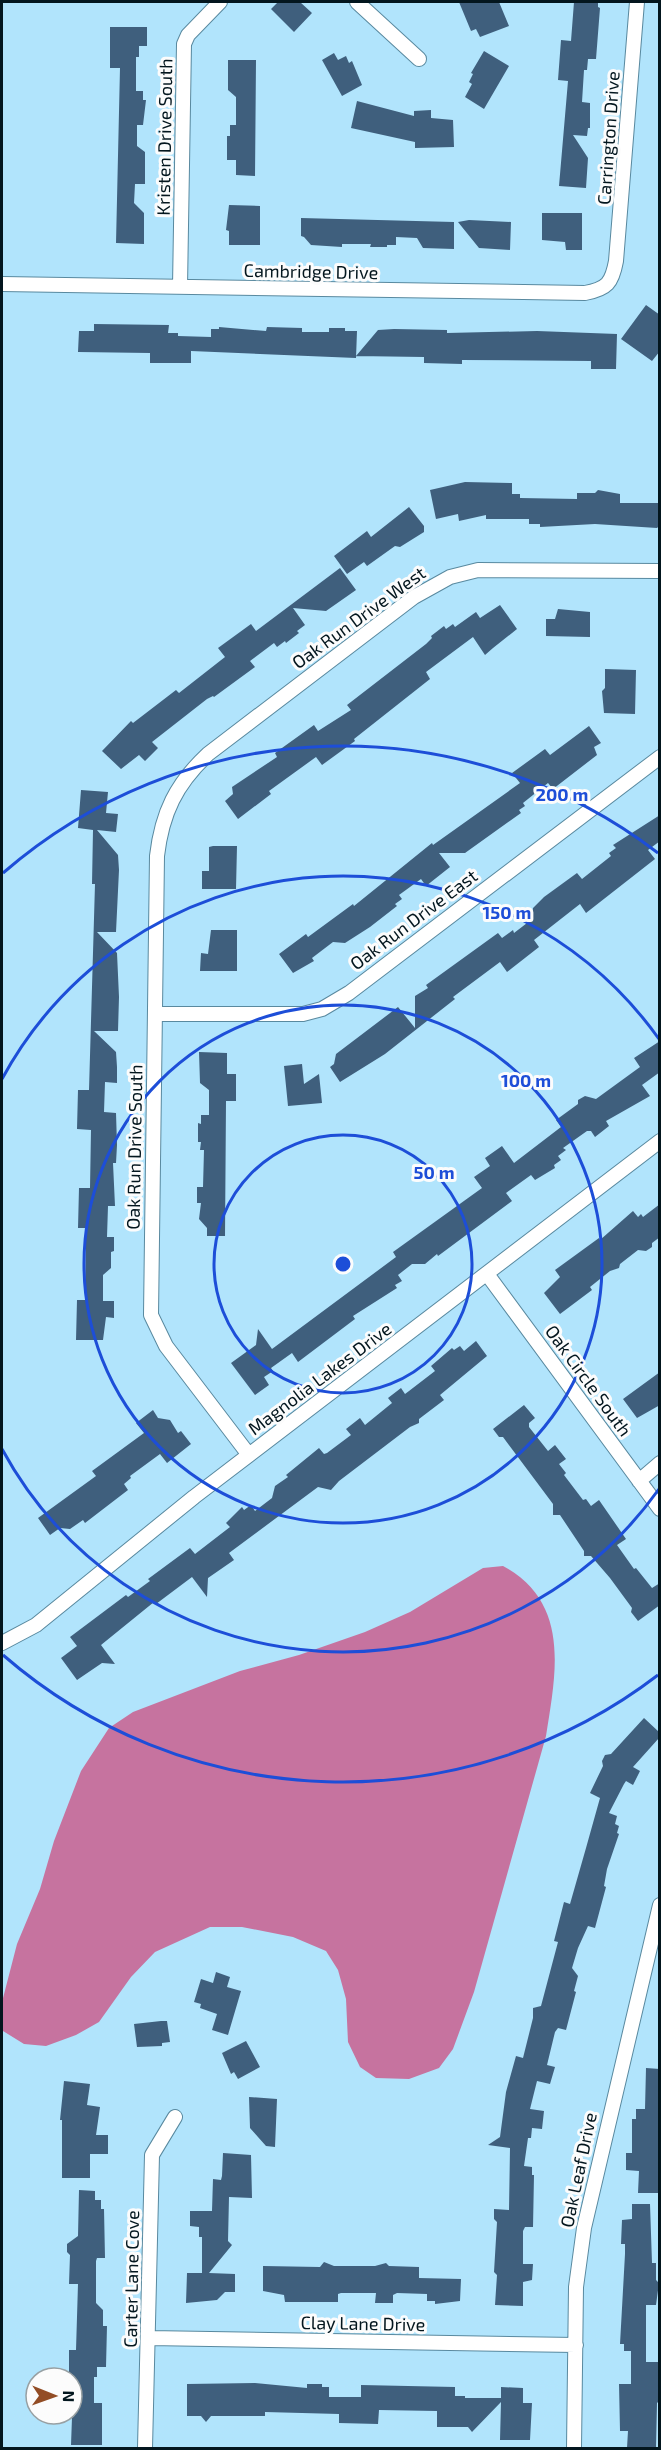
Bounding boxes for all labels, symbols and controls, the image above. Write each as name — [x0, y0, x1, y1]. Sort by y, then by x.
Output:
street label: Kristen Drive South — [152, 58, 176, 216]
street label: Carrington Drive — [592, 70, 624, 205]
street label: Cambridge Drive — [244, 259, 378, 283]
street label: Oak Run Drive West — [287, 561, 430, 673]
text: 200 m — [536, 783, 588, 805]
street label: Oak Run Drive East — [345, 864, 481, 974]
text: 150 m — [483, 901, 531, 923]
street label: Oak Run Drive South — [122, 1064, 146, 1230]
text: 100 m — [501, 1069, 551, 1091]
text: 50 m — [413, 1161, 455, 1183]
centre of rings — [333, 1254, 353, 1274]
street label: Magnolia Lakes Drive — [243, 1317, 395, 1439]
street label: Oak Circle South — [541, 1320, 637, 1440]
street label: Oak Leaf Drive — [555, 2110, 601, 2229]
street label: Carter Lane Cove — [119, 2210, 143, 2348]
street label: Clay Lane Drive — [301, 2311, 426, 2335]
north arrow — [24, 2366, 84, 2426]
text: N — [60, 2390, 79, 2402]

